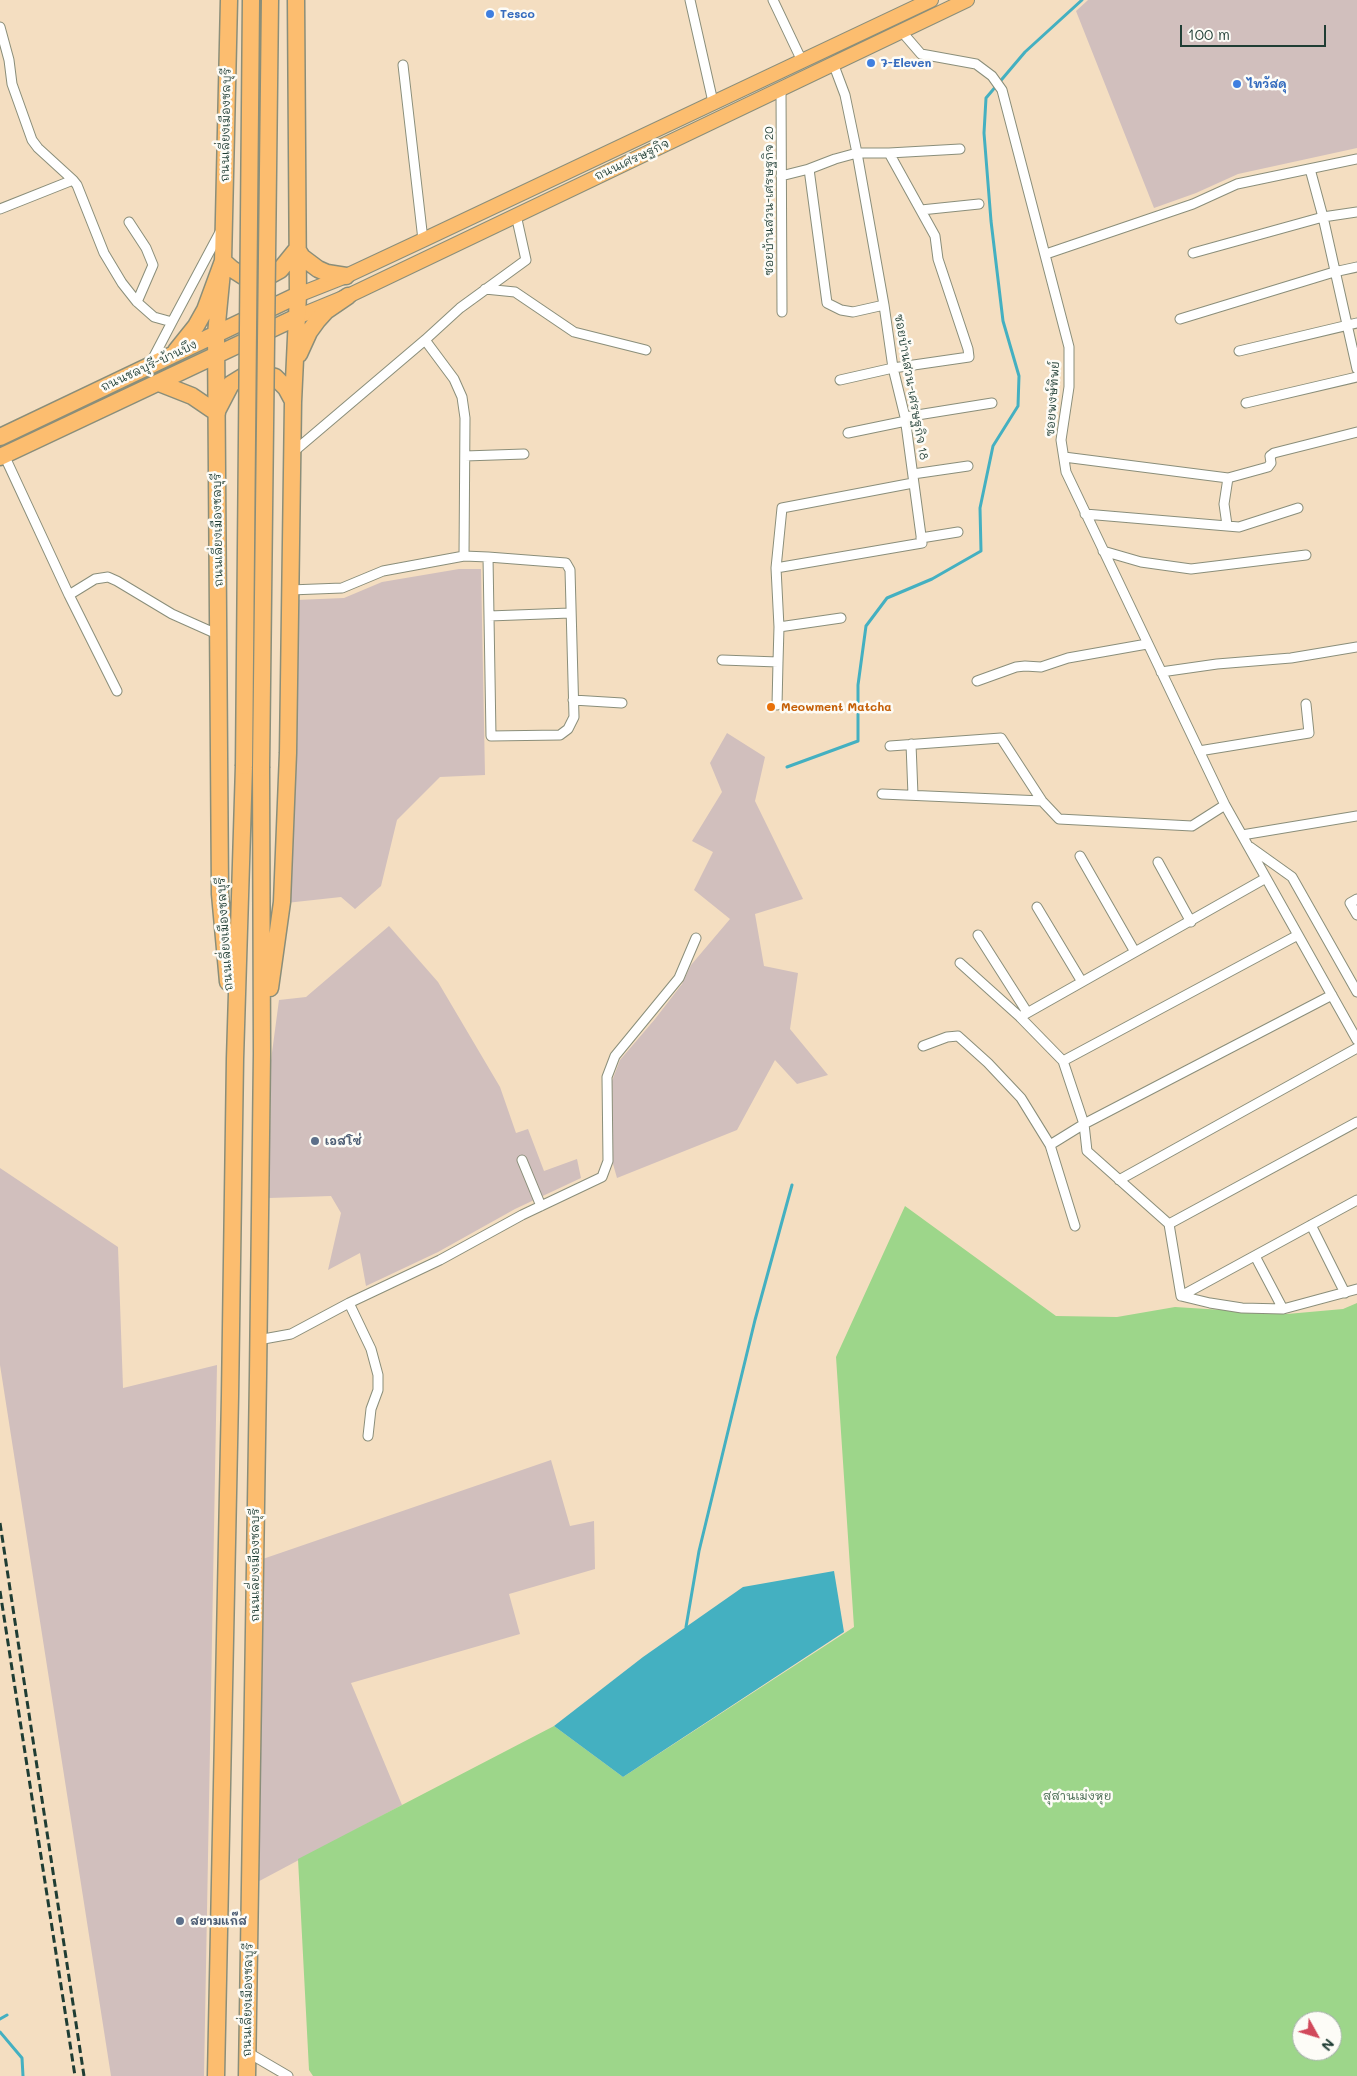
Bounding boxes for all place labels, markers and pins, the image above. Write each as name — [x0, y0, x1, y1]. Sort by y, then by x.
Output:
place label: Tesco — [500, 7, 535, 21]
marker: Tesco — [484, 8, 496, 20]
place label: 7-Eleven — [881, 56, 931, 70]
marker: 7-Eleven — [865, 57, 877, 69]
place label: ไทวัสดุ — [1247, 77, 1287, 91]
marker: ไทวัสดุ — [1231, 78, 1243, 90]
place label: Meowment Matcha — [781, 700, 892, 714]
marker: Meowment Matcha — [765, 701, 777, 713]
place label: เอสโซ่ — [325, 1134, 361, 1148]
marker: เอสโซ่ — [309, 1135, 321, 1147]
place label: สยามแก๊ส — [190, 1914, 247, 1928]
marker: สยามแก๊ส — [174, 1915, 186, 1927]

